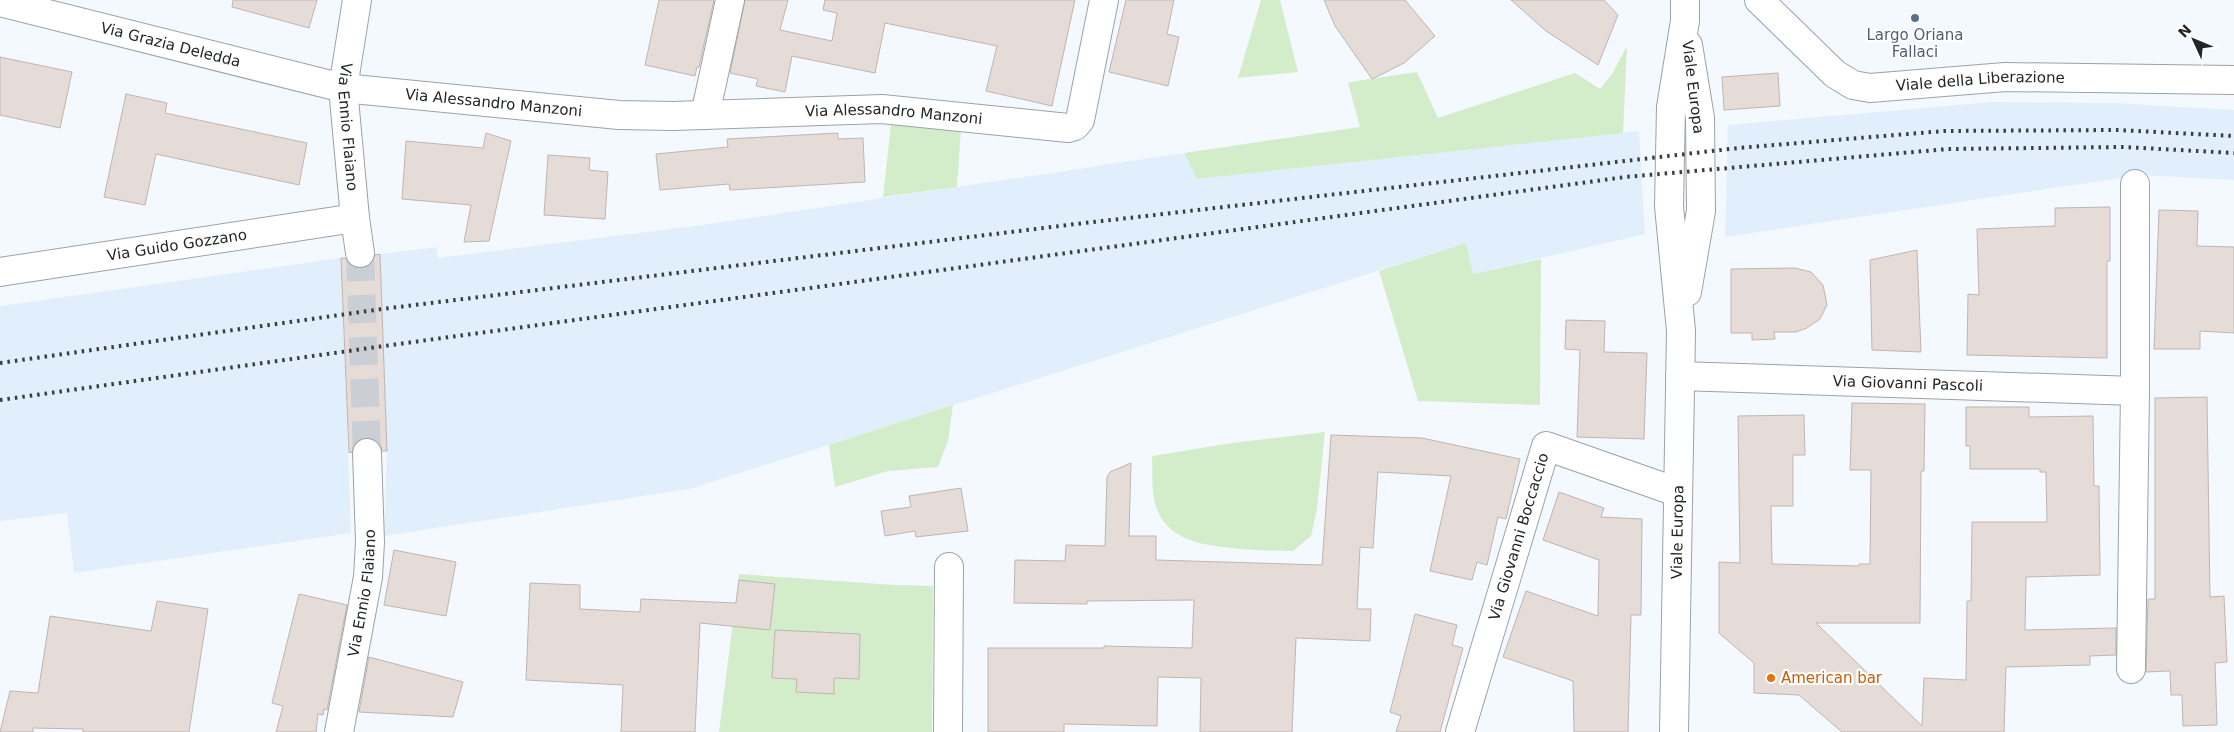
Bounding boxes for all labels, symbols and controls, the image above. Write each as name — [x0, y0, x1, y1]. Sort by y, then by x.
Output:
marker: Largo Oriana Fallaci — [1909, 12, 1921, 24]
north arrow — [2169, 15, 2219, 65]
street label: Via Grazia Deledda — [99, 19, 243, 71]
text: N — [2175, 21, 2194, 41]
place label: Largo Oriana Fallaci — [1867, 26, 1963, 61]
street label: Viale Europa — [1678, 39, 1708, 135]
street label: Via Ennio Flaiano — [334, 61, 361, 192]
street label: Viale della Liberazione — [1895, 68, 2065, 95]
street label: Via Alessandro Manzoni — [404, 85, 583, 120]
street label: Via Alessandro Manzoni — [805, 100, 983, 128]
street label: Via Guido Gozzano — [106, 226, 248, 265]
street label: Via Giovanni Pascoli — [1832, 372, 1983, 395]
street label: Via Giovanni Boccaccio — [1485, 451, 1552, 623]
street label: Viale Europa — [1668, 485, 1687, 579]
street label: Via Ennio Flaiano — [344, 529, 379, 658]
place label: American bar — [1781, 669, 1883, 687]
marker: American bar — [1765, 672, 1777, 684]

